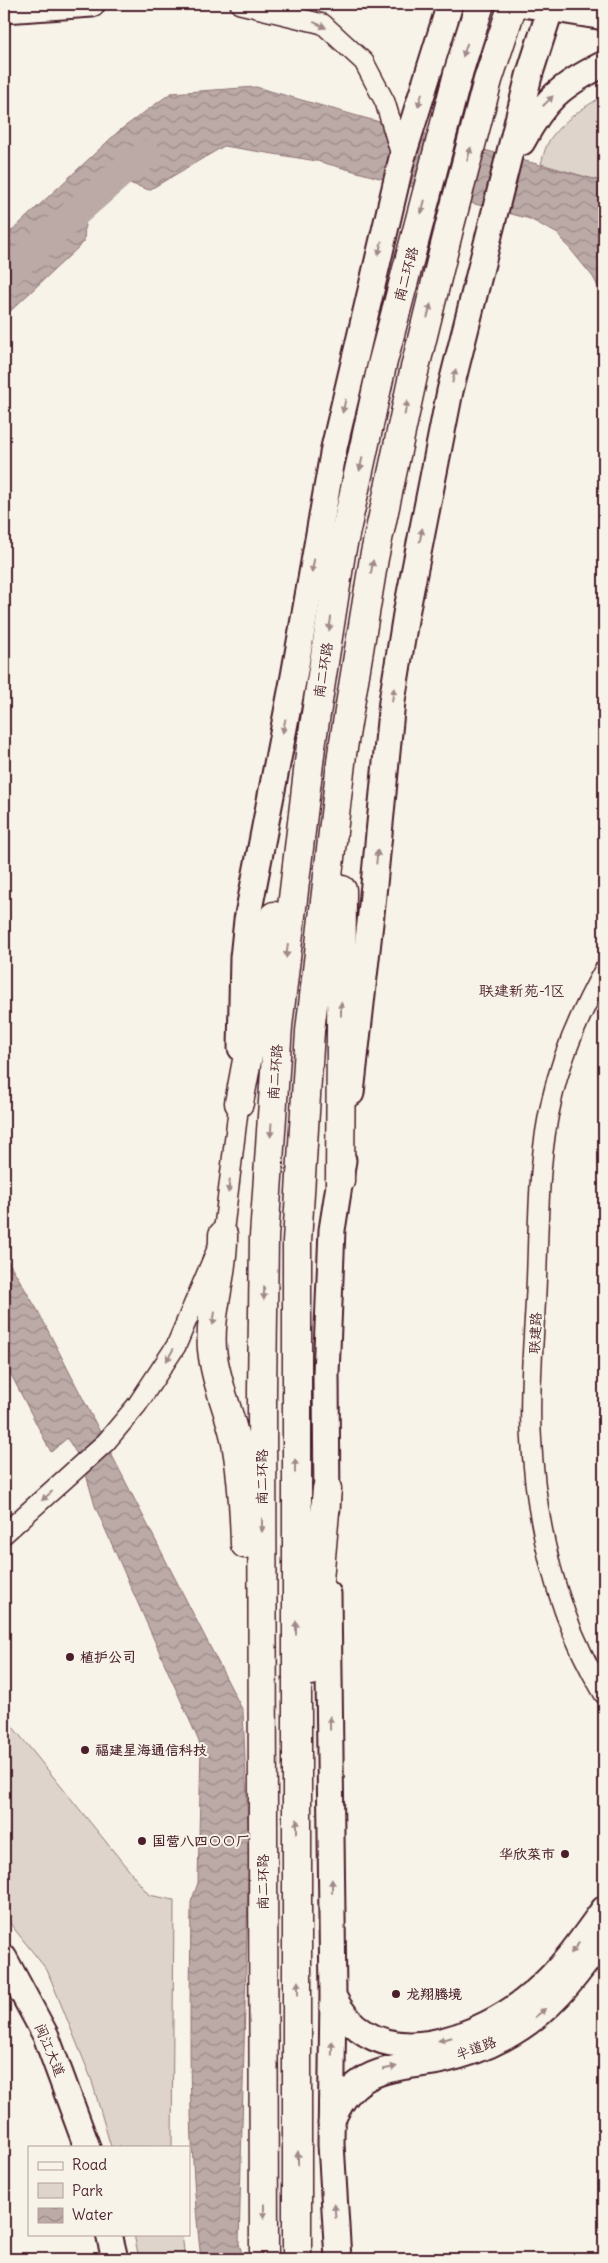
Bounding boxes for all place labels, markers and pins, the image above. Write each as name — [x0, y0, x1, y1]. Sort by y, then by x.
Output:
place label: 植护公司 — [80, 1648, 136, 1666]
marker: 植护公司 — [64, 1651, 76, 1663]
place label: 福建星海通信科技 — [95, 1741, 207, 1759]
marker: 福建星海通信科技 — [79, 1744, 91, 1756]
place label: 国营八四〇〇厂 — [152, 1832, 250, 1850]
marker: 国营八四〇〇厂 — [136, 1835, 148, 1847]
place label: 华欣菜市 — [499, 1845, 555, 1863]
marker: 华欣菜市 — [559, 1848, 571, 1860]
place label: 龙翔腾境 — [406, 1985, 462, 2003]
marker: 龙翔腾境 — [390, 1988, 402, 2000]

